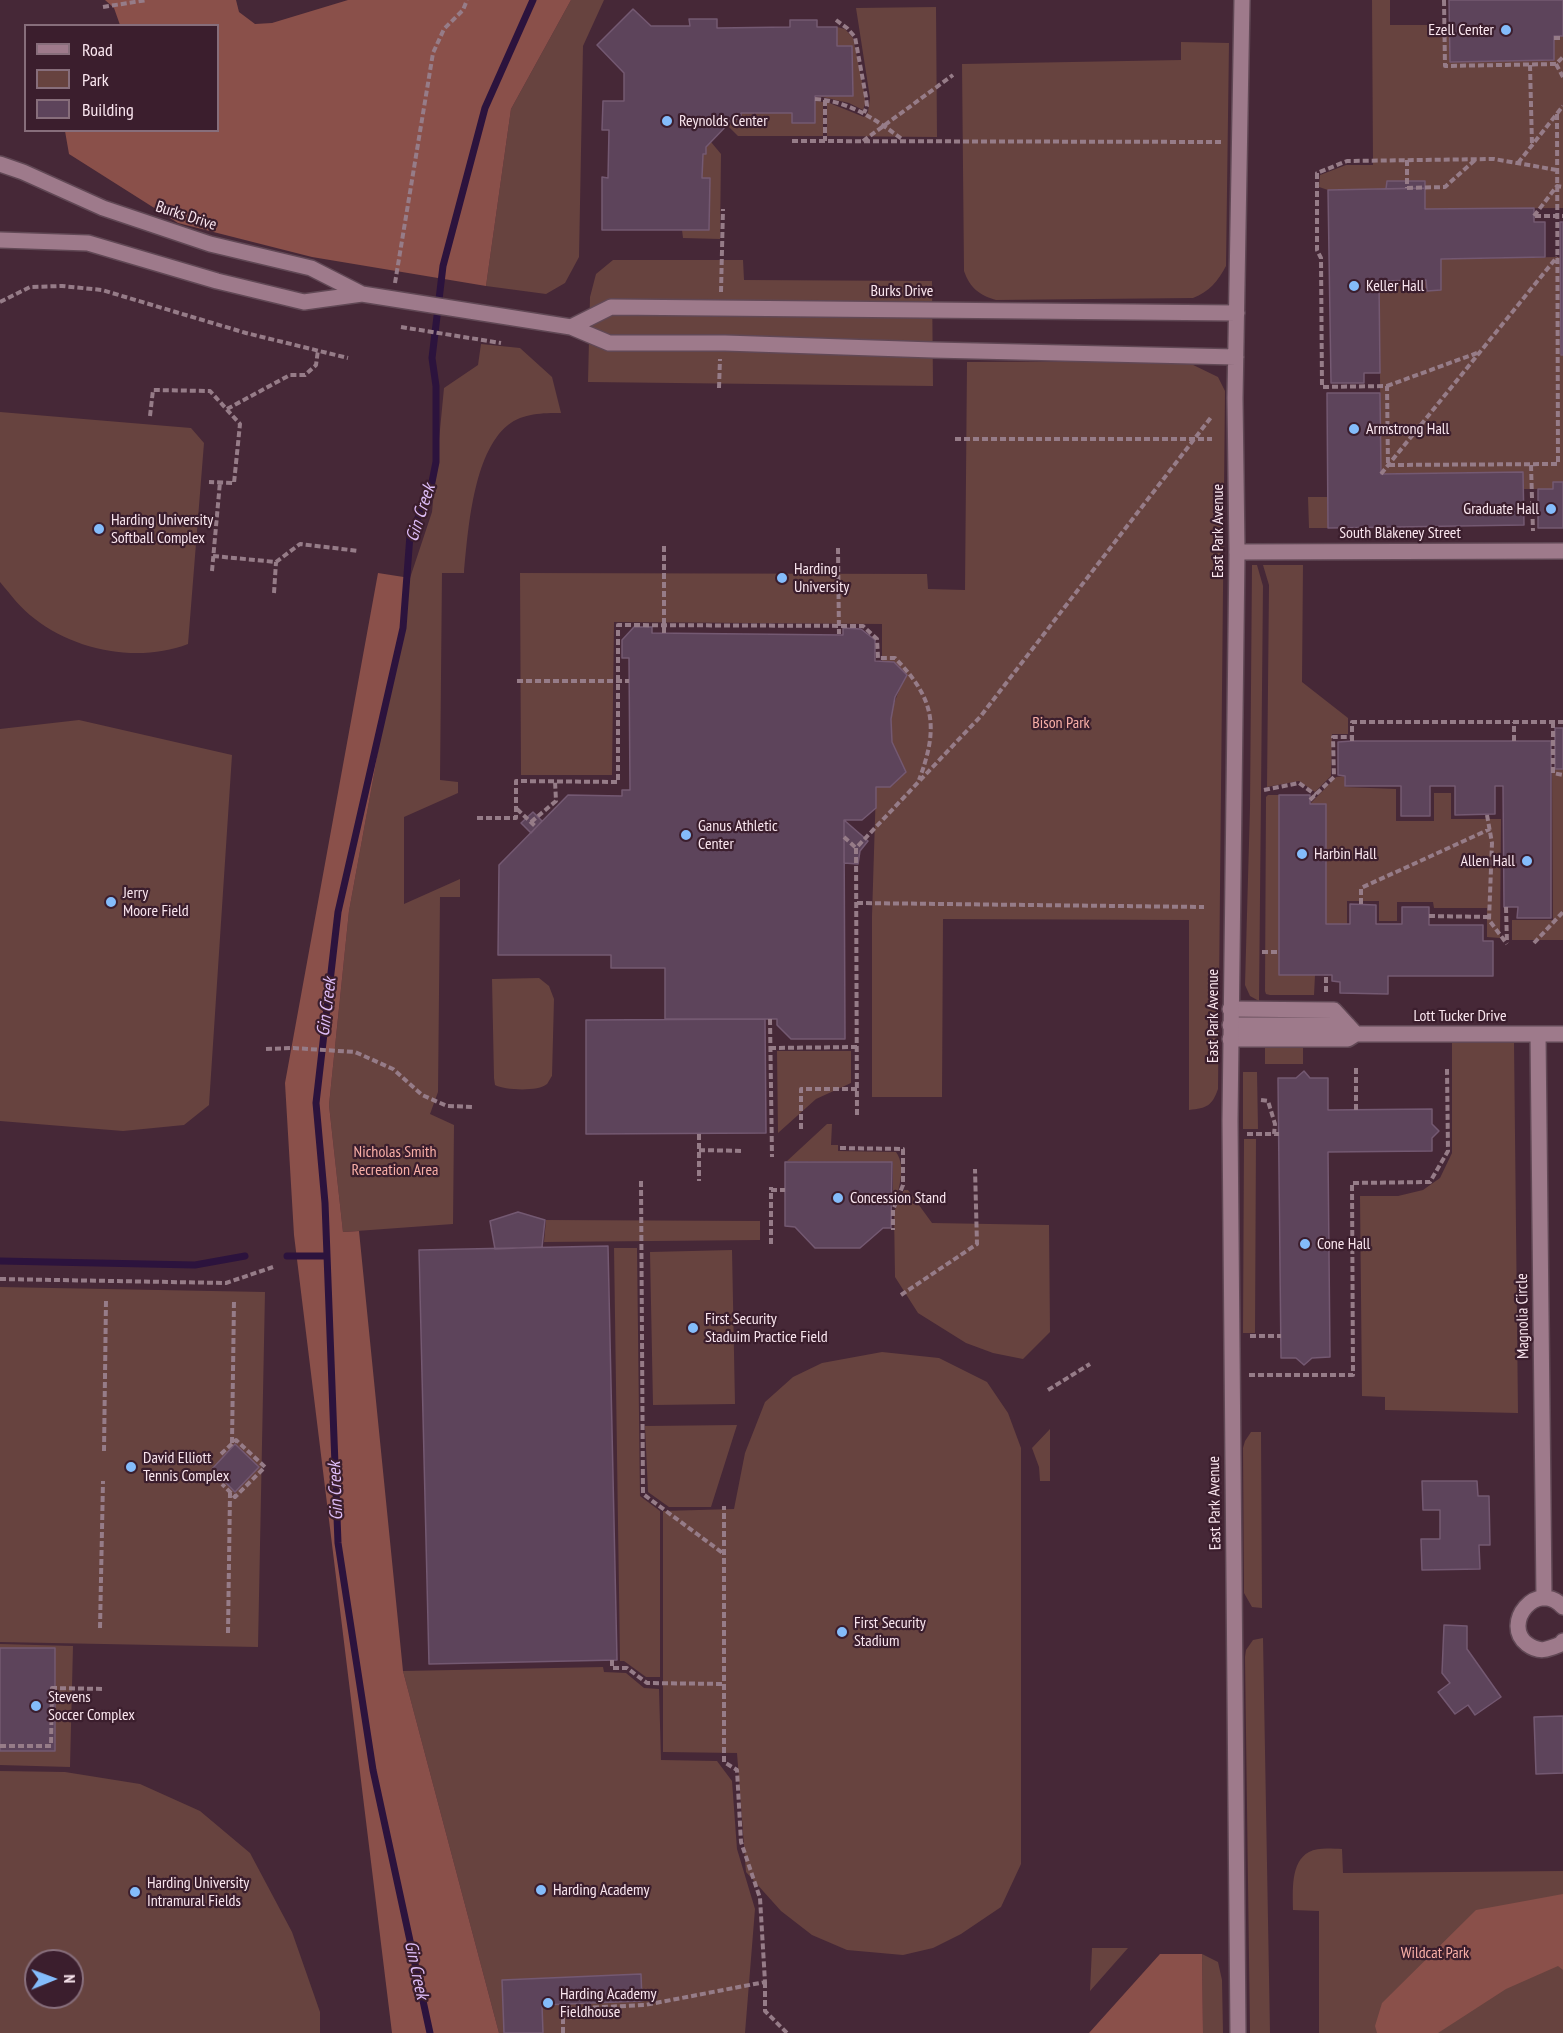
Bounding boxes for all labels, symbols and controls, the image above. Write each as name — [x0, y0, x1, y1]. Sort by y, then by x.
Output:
place label: Ezell Center — [1428, 20, 1494, 40]
marker: Ezell Center — [1499, 23, 1513, 37]
legend — [24, 24, 219, 132]
text: Road — [82, 38, 113, 61]
text: Park — [82, 68, 109, 91]
text: Building — [82, 98, 134, 121]
place label: Reynolds Center — [679, 111, 768, 131]
marker: Reynolds Center — [660, 114, 674, 128]
street label: Burks Drive — [153, 197, 219, 235]
place label: Keller Hall — [1366, 276, 1424, 296]
marker: Keller Hall — [1347, 279, 1361, 293]
street label: Burks Drive — [871, 281, 933, 301]
place label: Armstrong Hall — [1366, 419, 1449, 439]
marker: Armstrong Hall — [1347, 422, 1361, 436]
water label: Gin Creek — [402, 482, 440, 544]
street label: East Park Avenue — [1208, 484, 1228, 578]
place label: Graduate Hall — [1463, 499, 1539, 519]
marker: Graduate Hall — [1544, 502, 1558, 516]
place label: Harding University Softball Complex — [111, 510, 213, 548]
marker: Harding University Softball Complex — [92, 522, 106, 536]
street label: South Blakeney Street — [1339, 523, 1461, 543]
place label: Harding University — [794, 559, 849, 597]
marker: Harding University — [775, 571, 789, 585]
park label: Bison Park — [1032, 713, 1090, 733]
place label: Ganus Athletic Center — [698, 816, 778, 854]
marker: Ganus Athletic Center — [679, 828, 693, 842]
place label: Harbin Hall — [1314, 844, 1377, 864]
marker: Harbin Hall — [1295, 847, 1309, 861]
place label: Allen Hall — [1461, 851, 1515, 871]
marker: Allen Hall — [1520, 854, 1534, 868]
place label: Jerry Moore Field — [123, 883, 189, 921]
marker: Jerry Moore Field — [104, 895, 118, 909]
street label: East Park Avenue — [1203, 969, 1223, 1063]
water label: Gin Creek — [313, 976, 341, 1038]
street label: Lott Tucker Drive — [1414, 1006, 1506, 1026]
park label: Nicholas Smith Recreation Area — [352, 1142, 438, 1180]
place label: Concession Stand — [850, 1188, 946, 1208]
marker: Concession Stand — [831, 1191, 845, 1205]
place label: Cone Hall — [1317, 1234, 1370, 1254]
marker: Cone Hall — [1298, 1237, 1312, 1251]
street label: Magnolia Circle — [1513, 1273, 1533, 1359]
place label: First Security Staduim Practice Field — [705, 1309, 828, 1347]
marker: First Security Staduim Practice Field — [686, 1321, 700, 1335]
place label: David Elliott Tennis Complex — [143, 1448, 229, 1486]
street label: East Park Avenue — [1205, 1456, 1225, 1550]
marker: David Elliott Tennis Complex — [124, 1460, 138, 1474]
water label: Gin Creek — [324, 1461, 348, 1521]
place label: First Security Stadium — [854, 1613, 926, 1651]
marker: First Security Stadium — [835, 1625, 849, 1639]
place label: Stevens Soccer Complex — [48, 1687, 135, 1725]
marker: Stevens Soccer Complex — [29, 1699, 43, 1713]
place label: Harding University Intramural Fields — [147, 1873, 249, 1911]
place label: Harding Academy — [553, 1880, 650, 1900]
marker: Harding Academy — [534, 1883, 548, 1897]
marker: Harding University Intramural Fields — [128, 1885, 142, 1899]
water label: Gin Creek — [399, 1939, 433, 2001]
park label: Wildcat Park — [1401, 1943, 1469, 1963]
north arrow — [24, 1949, 84, 2009]
text: N — [60, 1974, 80, 1983]
place label: Harding Academy Fieldhouse — [560, 1984, 657, 2022]
marker: Harding Academy Fieldhouse — [541, 1996, 555, 2010]

